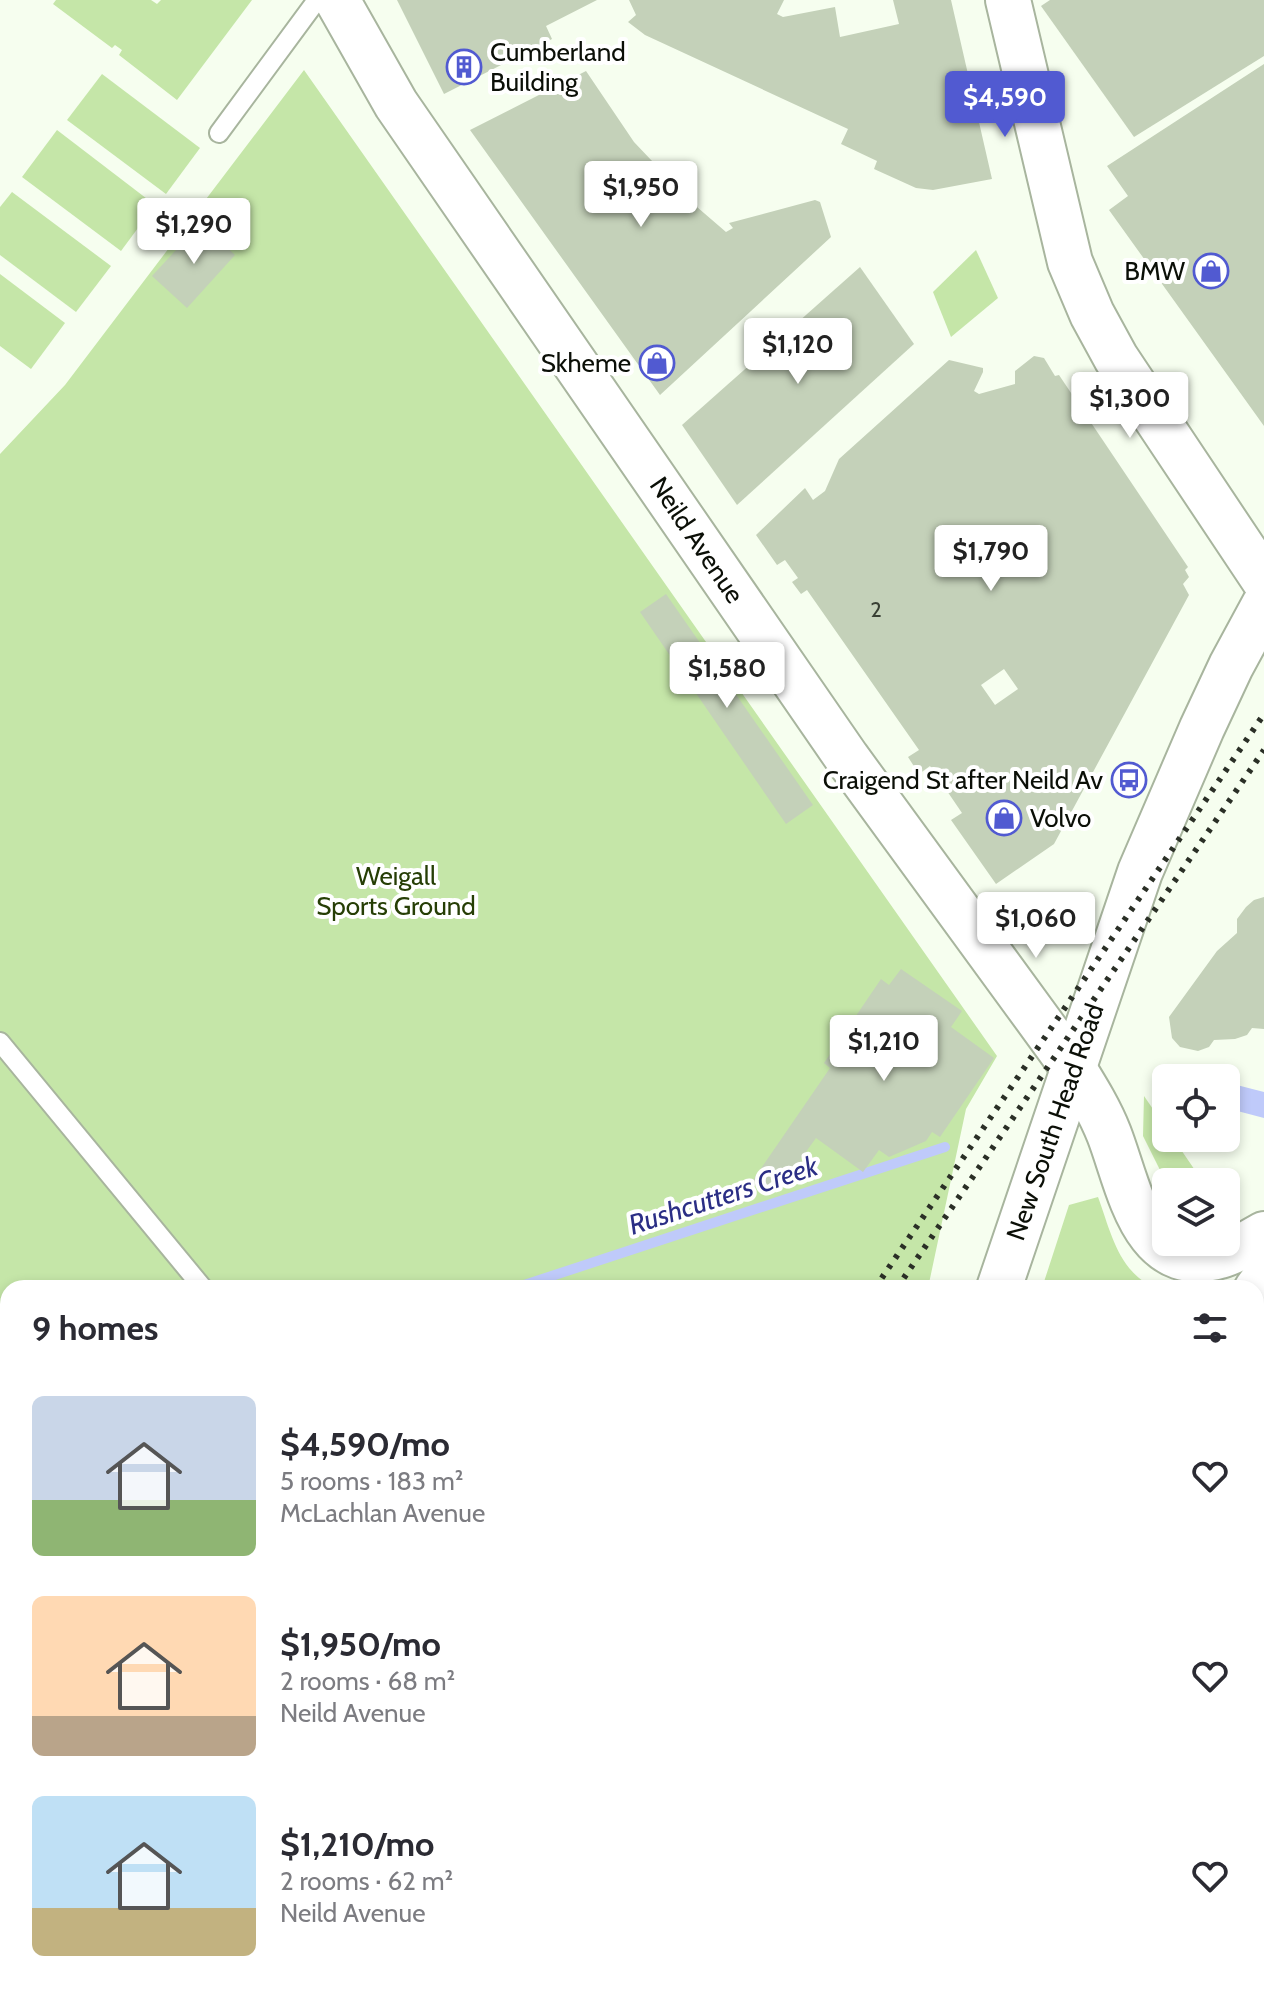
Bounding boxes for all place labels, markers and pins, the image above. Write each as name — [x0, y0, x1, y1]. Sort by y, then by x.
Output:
place label: Cumberland Building — [490, 36, 626, 98]
building icon: Cumberland Building — [445, 48, 483, 86]
pin: $4,590 — [940, 71, 1070, 139]
pin: $1,950 — [576, 161, 706, 229]
pin: $1,290 — [129, 198, 259, 266]
shop icon: BMW — [1192, 252, 1230, 290]
place label: BMW — [1124, 255, 1185, 287]
pin: $1,120 — [733, 318, 863, 386]
shop icon: Skheme — [638, 344, 676, 382]
place label: Skheme — [541, 347, 631, 379]
pin: $1,300 — [1065, 372, 1195, 440]
pin: $1,790 — [926, 525, 1056, 593]
pin: $1,580 — [662, 642, 792, 710]
bus stop icon: Craigend St after Neild Av — [1110, 761, 1148, 799]
place label: Craigend St after Neild Av — [823, 764, 1103, 796]
shop icon: Volvo — [985, 799, 1023, 837]
place label: Volvo — [1030, 802, 1091, 834]
pin: $1,060 — [971, 892, 1101, 960]
pin: $1,210 — [819, 1015, 949, 1083]

